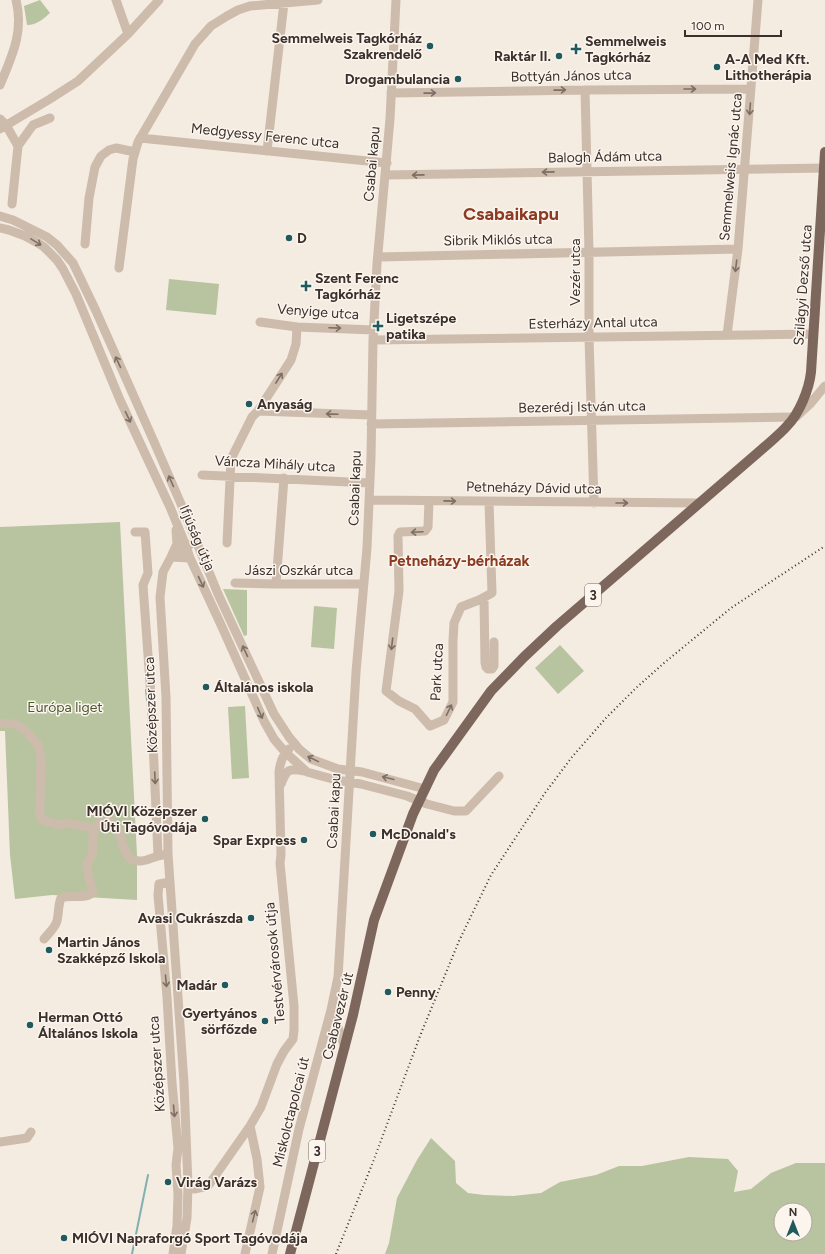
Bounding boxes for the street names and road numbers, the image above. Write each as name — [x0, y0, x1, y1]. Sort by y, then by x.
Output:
street label: Bottyán János utca — [510, 66, 632, 86]
street label: Semmelweis Ignác utca — [716, 92, 746, 242]
street label: Medgyessy Ferenc utca — [190, 120, 340, 152]
street label: Csabai kapu — [360, 126, 384, 202]
street label: Balogh Ádám utca — [548, 148, 662, 166]
street label: Szilágyi Dezső utca — [790, 224, 816, 346]
street label: Sibrik Miklós utca — [443, 231, 553, 249]
street label: Vezér utca — [567, 238, 584, 306]
street label: Venyige utca — [276, 301, 360, 323]
street label: Esterházy Antal utca — [528, 313, 658, 333]
street label: Bezerédj István utca — [518, 397, 646, 417]
street label: Csabai kapu — [345, 450, 365, 526]
street label: Váncza Mihály utca — [214, 452, 336, 476]
street label: Petneházy Dávid utca — [466, 478, 602, 498]
street label: Ifjúság útja — [176, 503, 218, 573]
street label: Jászi Oszkár utca — [245, 562, 353, 579]
road number: 3 — [585, 584, 601, 606]
street label: Park utca — [427, 643, 447, 701]
street label: Középszer utca — [141, 657, 161, 753]
street label: Csabai kapu — [324, 773, 344, 849]
street label: Testvérvárosok útja — [261, 902, 289, 1024]
street label: Csabavezér út — [319, 970, 357, 1062]
street label: Középszer utca — [145, 1015, 169, 1113]
street label: Miskolctapolcai út — [269, 1055, 313, 1169]
road number: 3 — [309, 1140, 325, 1162]

